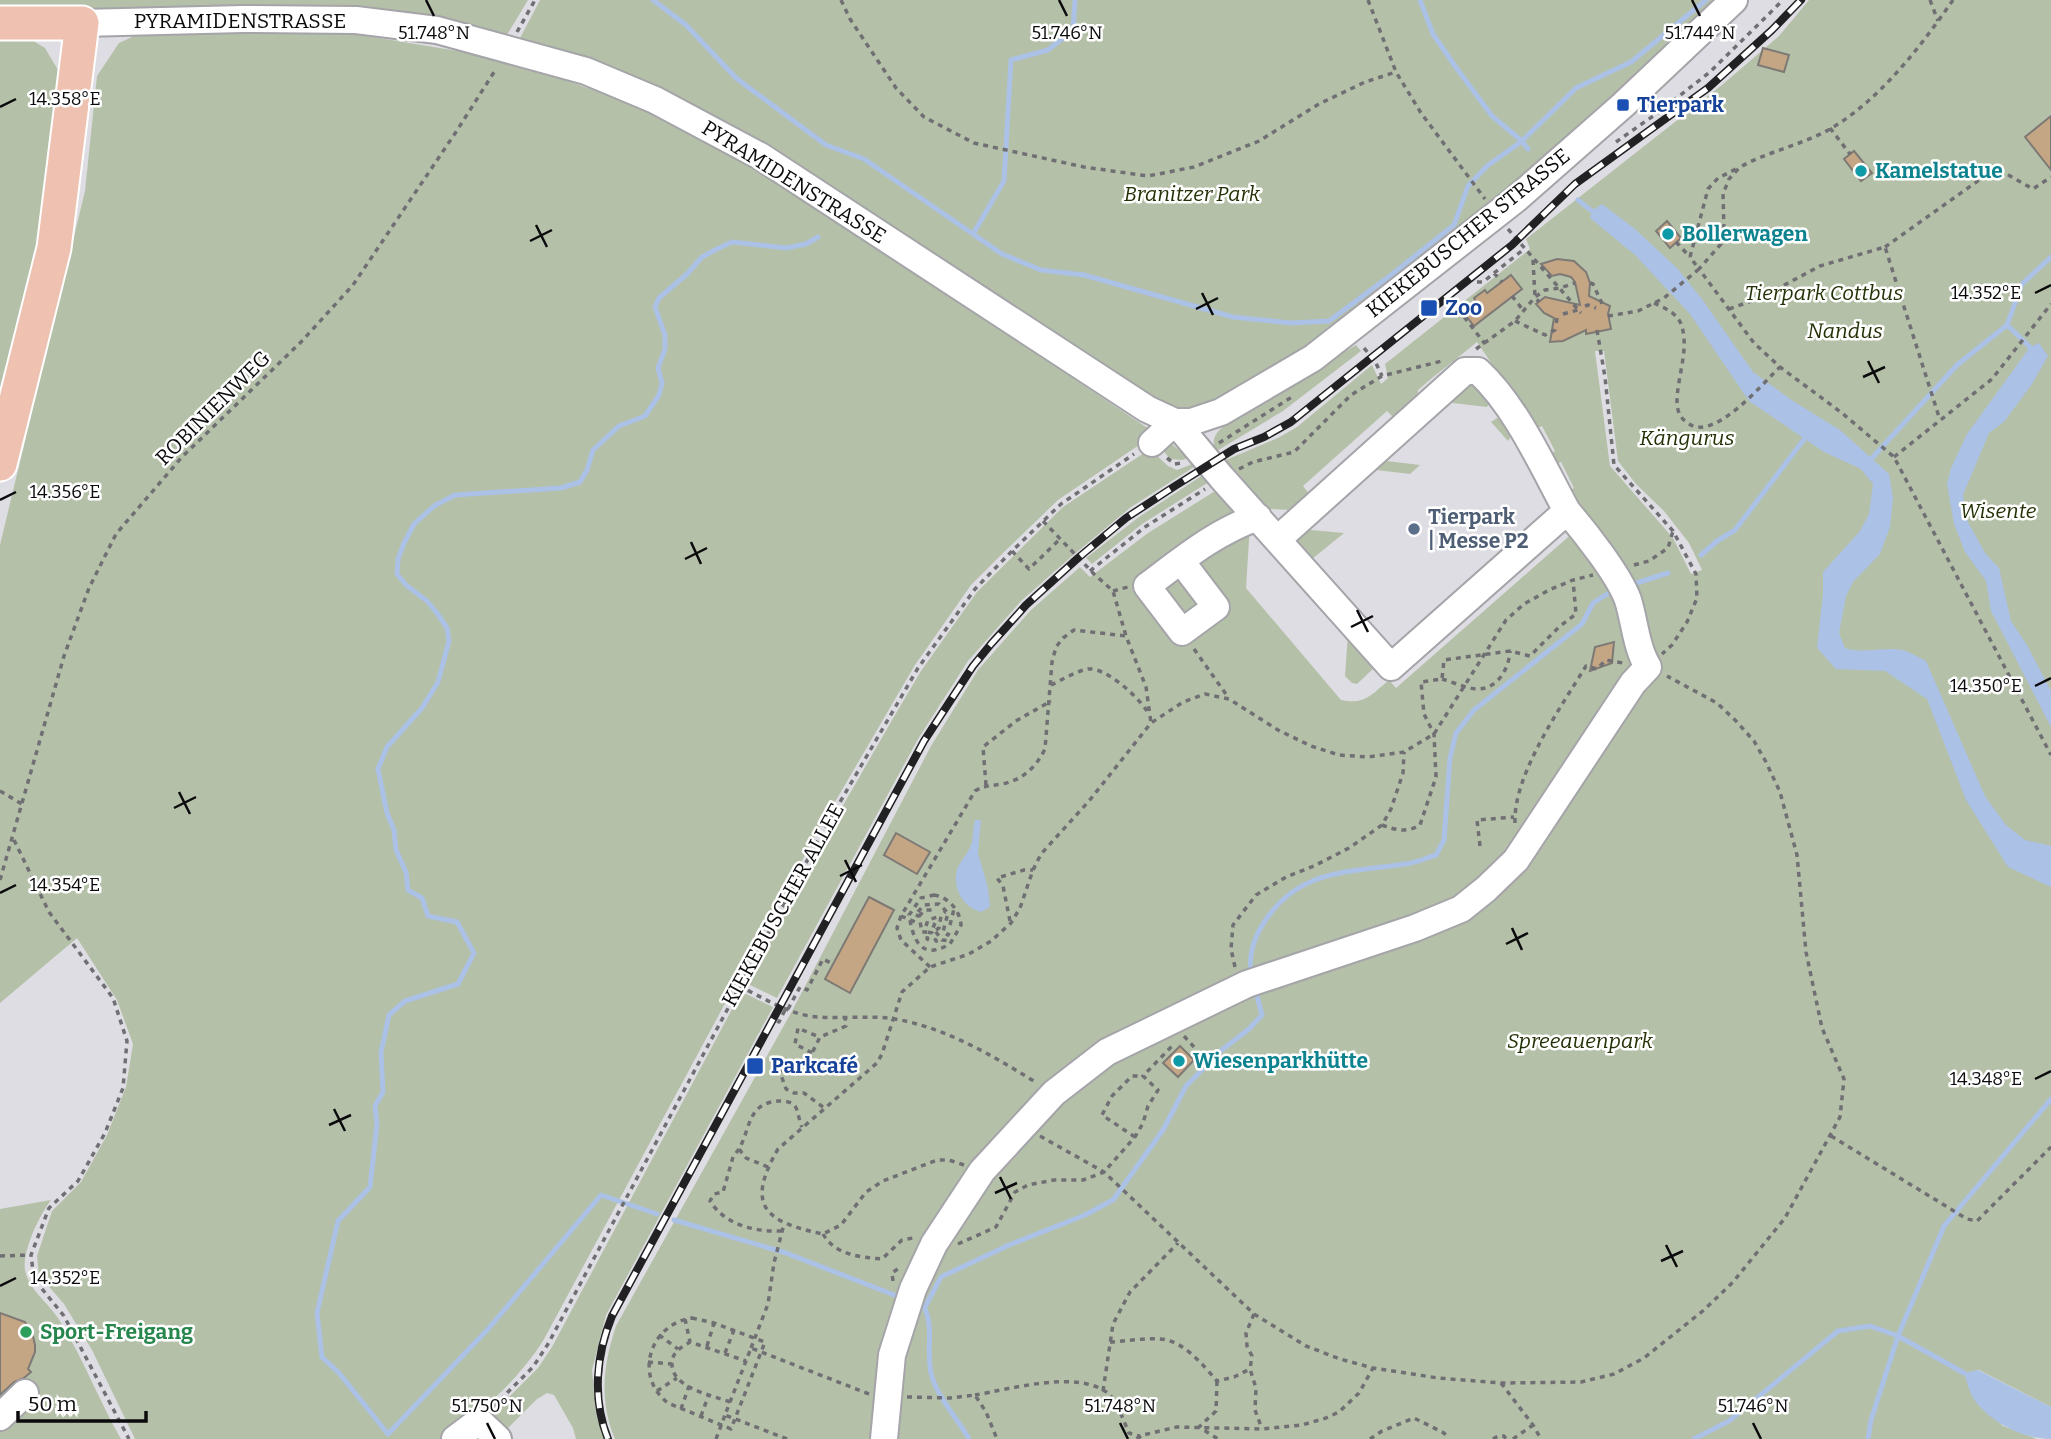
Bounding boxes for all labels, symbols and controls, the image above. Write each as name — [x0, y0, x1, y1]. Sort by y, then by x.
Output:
street label: PYRAMIDENSTRASSE — [134, 8, 346, 34]
text: 51.748°N — [398, 22, 470, 44]
text: 51.746°N — [1031, 22, 1103, 44]
text: 51.744°N — [1664, 22, 1736, 44]
text: 14.358°E — [29, 88, 101, 110]
place label: Tierpark — [1637, 92, 1725, 118]
marker: Tierpark — [1615, 97, 1631, 113]
street label: PYRAMIDENSTRASSE — [697, 115, 891, 249]
street label: KIEKEBUSCHER STRASSE — [1361, 143, 1575, 323]
place label: Kamelstatue — [1875, 158, 2003, 184]
marker: Kamelstatue — [1853, 163, 1869, 179]
park label: Branitzer Park — [1124, 181, 1261, 207]
place label: Bollerwagen — [1682, 221, 1808, 247]
marker: Bollerwagen — [1660, 226, 1676, 242]
park label: Tierpark Cottbus — [1745, 280, 1903, 306]
text: 14.352°E — [1951, 282, 2021, 304]
place label: Zoo — [1445, 295, 1482, 321]
marker: Zoo — [1419, 298, 1439, 318]
park label: Nandus — [1807, 318, 1883, 344]
street label: ROBINIENWEG — [150, 345, 276, 471]
park label: Kängurus — [1640, 425, 1734, 451]
text: 14.356°E — [30, 481, 100, 503]
park label: Wisente — [1960, 498, 2037, 524]
place label: Tierpark | Messe P2 — [1428, 504, 1529, 554]
marker: Tierpark | Messe P2 — [1406, 521, 1422, 537]
text: 14.350°E — [1950, 675, 2022, 697]
street label: KIEKEBUSCHER ALLEE — [716, 799, 850, 1011]
text: 14.354°E — [30, 874, 100, 896]
park label: Spreeauenpark — [1507, 1028, 1654, 1054]
place label: Wiesenparkhütte — [1193, 1048, 1368, 1074]
place label: Parkcafé — [771, 1053, 858, 1079]
marker: Wiesenparkhütte — [1171, 1053, 1187, 1069]
marker: Parkcafé — [745, 1056, 765, 1076]
text: 14.348°E — [1950, 1068, 2022, 1090]
text: 14.352°E — [30, 1267, 100, 1289]
place label: Sport-Freigang — [40, 1319, 193, 1345]
marker: Sport-Freigang — [18, 1324, 34, 1340]
scale bar — [18, 1380, 145, 1424]
text: 50 m — [28, 1391, 77, 1417]
text: 51.750°N — [451, 1395, 523, 1417]
text: 51.748°N — [1084, 1395, 1156, 1417]
text: 51.746°N — [1717, 1395, 1789, 1417]

